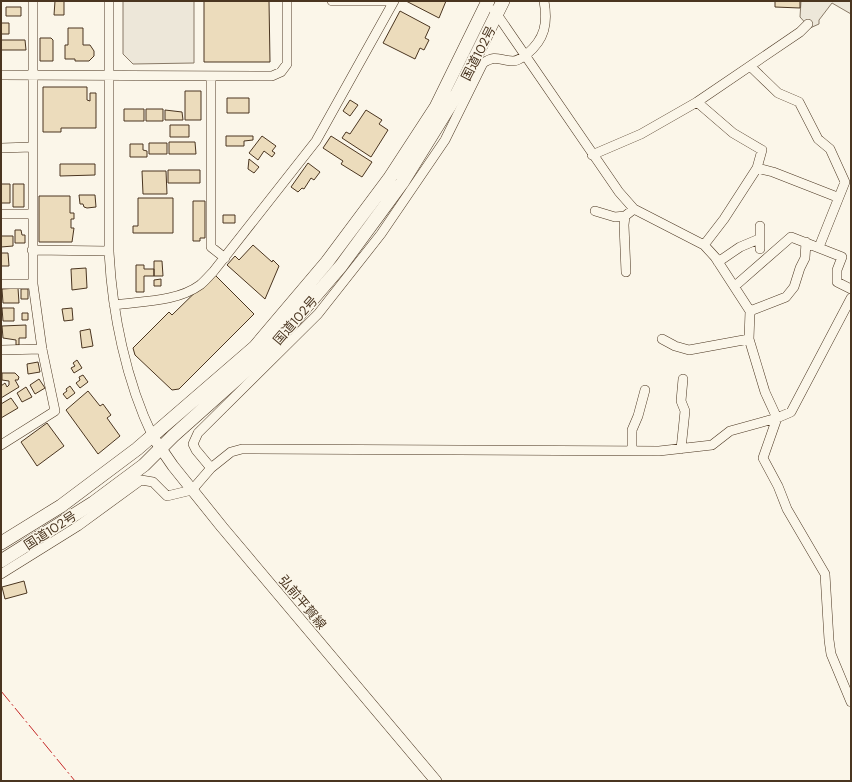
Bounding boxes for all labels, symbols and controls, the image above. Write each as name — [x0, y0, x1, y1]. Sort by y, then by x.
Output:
street label: 国道102号 — [457, 23, 499, 84]
street label: 国道102号 — [270, 292, 321, 348]
street label: 国道102号 — [21, 507, 80, 554]
street label: 弘前平賀線 — [275, 572, 330, 633]

